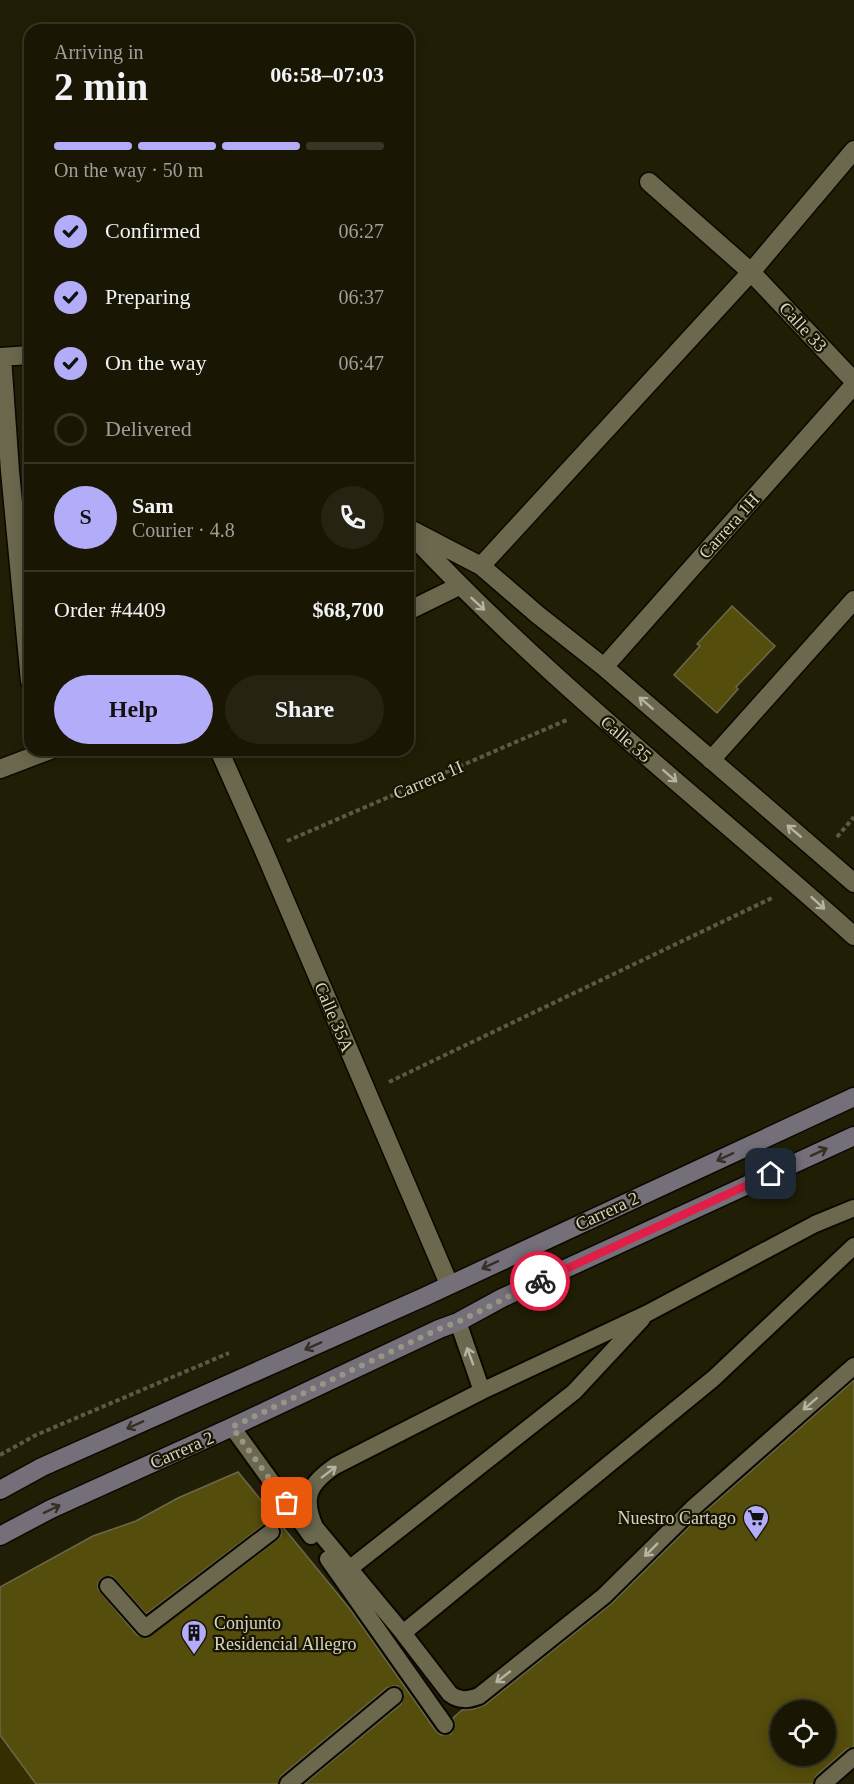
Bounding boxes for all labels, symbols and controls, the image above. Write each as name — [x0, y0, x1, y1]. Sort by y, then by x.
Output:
text: Arriving in — [54, 41, 143, 63]
text: 06:58–07:03 — [270, 62, 384, 87]
text: 2 min — [54, 65, 148, 108]
text: On the way · 50 m — [54, 159, 203, 181]
icon: check — [54, 215, 87, 248]
text: Confirmed — [105, 218, 200, 243]
text: 06:27 — [338, 220, 384, 242]
icon: check — [54, 281, 87, 314]
text: Preparing — [105, 284, 191, 309]
text: 06:37 — [338, 286, 384, 308]
street label: Calle 33 — [775, 298, 831, 356]
icon: check — [54, 347, 87, 380]
text: On the way — [105, 350, 206, 375]
text: 06:47 — [338, 352, 384, 374]
text: Delivered — [105, 416, 192, 441]
button: phone — [321, 486, 384, 549]
street label: Carrera 1H — [695, 489, 763, 563]
text: Sam — [132, 493, 174, 518]
text: S — [79, 504, 92, 529]
text: Courier · 4.8 — [132, 519, 235, 541]
text: Order #4409 — [54, 597, 166, 622]
text: $68,700 — [313, 597, 384, 622]
one-way arrow — [470, 597, 485, 611]
button: Help — [54, 675, 213, 744]
button: Share — [225, 675, 384, 744]
one-way arrow — [638, 697, 654, 710]
street label: Calle 35 — [597, 712, 655, 766]
street label: Carrera 1I — [390, 756, 466, 804]
one-way arrow — [662, 769, 677, 783]
one-way arrow — [787, 824, 802, 838]
one-way arrow — [810, 896, 825, 910]
street label: Calle 35A — [310, 979, 358, 1055]
one-way arrow — [809, 1146, 827, 1158]
pin — [745, 1148, 796, 1199]
one-way arrow — [716, 1152, 734, 1163]
icon: home — [754, 1157, 787, 1190]
street label: Carrera 2 — [572, 1188, 642, 1234]
courier — [510, 1251, 570, 1311]
one-way arrow — [482, 1260, 500, 1271]
icon: bike — [524, 1265, 557, 1298]
one-way arrow — [304, 1341, 322, 1352]
one-way arrow — [464, 1347, 475, 1366]
one-way arrow — [802, 1398, 818, 1411]
one-way arrow — [126, 1420, 144, 1432]
street label: Carrera 2 — [147, 1427, 217, 1473]
one-way arrow — [320, 1465, 336, 1478]
pin — [261, 1477, 312, 1528]
icon: bag — [270, 1486, 303, 1519]
one-way arrow — [43, 1503, 61, 1515]
supermarket icon: Nuestro Cartago — [741, 1503, 771, 1541]
place label: Nuestro Cartago — [618, 1508, 736, 1528]
one-way arrow — [643, 1543, 658, 1557]
place label: Conjunto Residencial Allegro — [214, 1613, 356, 1654]
building icon: Conjunto Residencial Allegro — [179, 1618, 209, 1656]
one-way arrow — [495, 1670, 511, 1683]
map controls — [770, 1700, 836, 1766]
button: locate — [770, 1700, 836, 1766]

